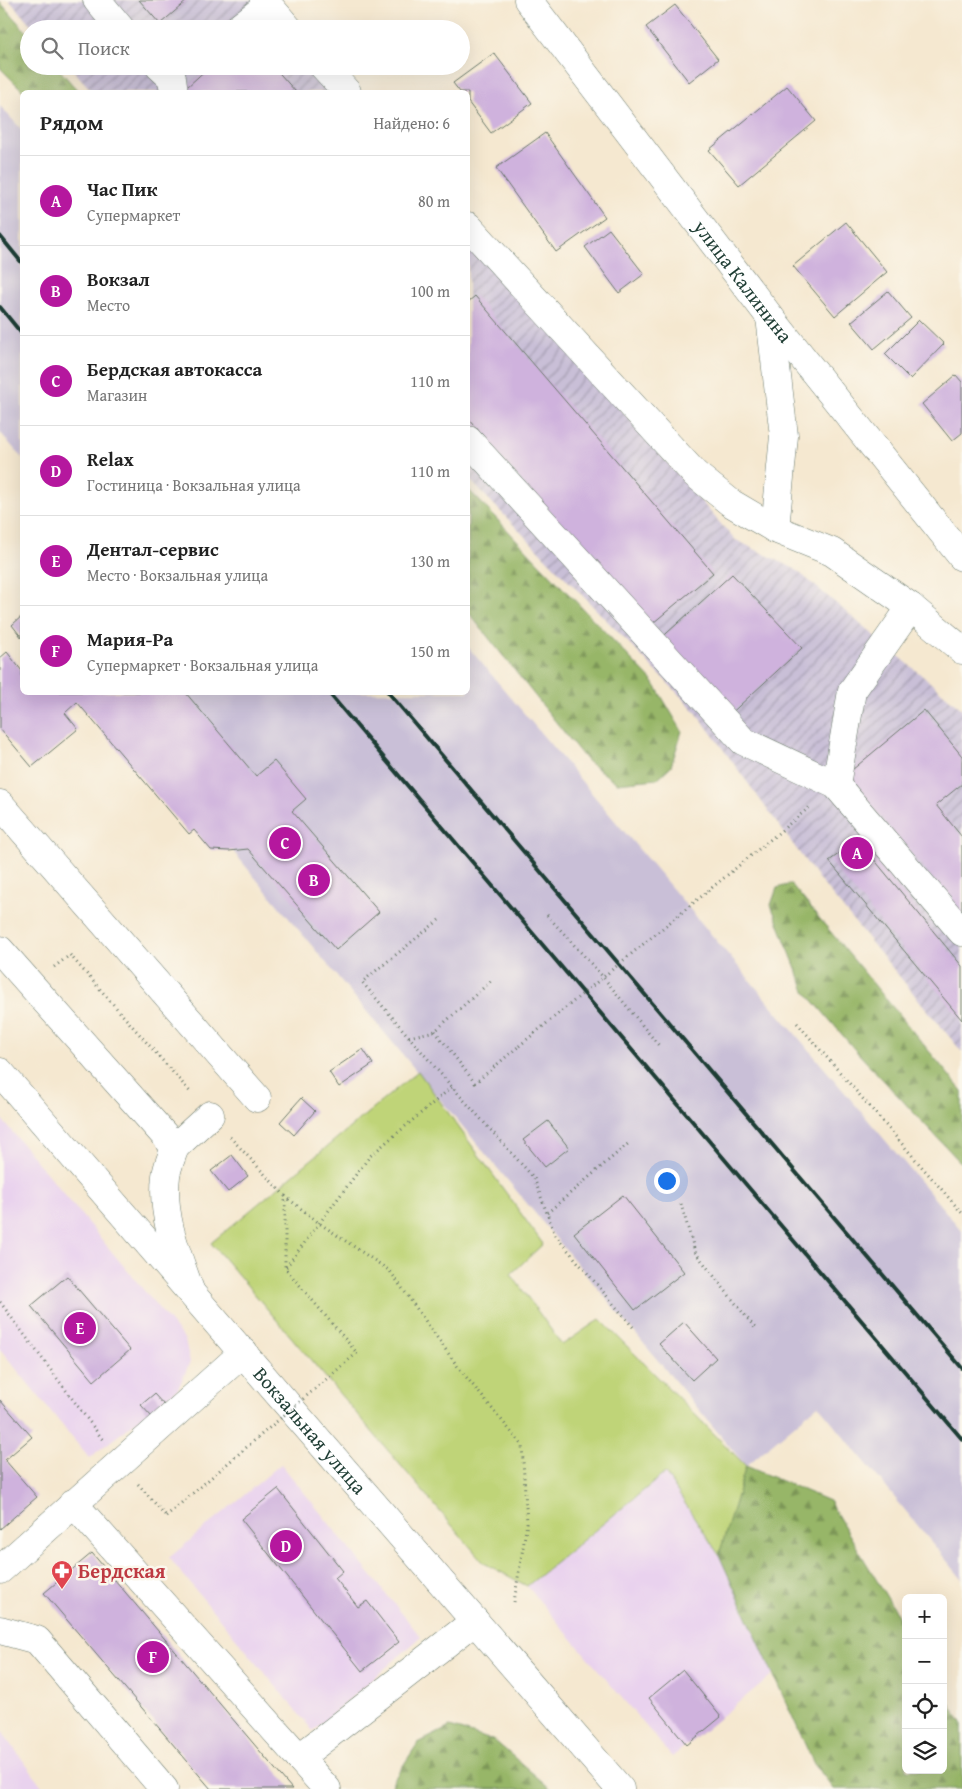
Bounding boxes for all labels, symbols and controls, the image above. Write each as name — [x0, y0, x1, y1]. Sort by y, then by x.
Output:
search box — [20, 20, 470, 75]
icon: search — [38, 34, 66, 62]
text: Поиск — [78, 34, 130, 62]
text: Рядом — [40, 107, 103, 138]
text: Найдено: 6 — [373, 111, 450, 135]
text: Час Пик — [87, 175, 157, 203]
text: A — [51, 189, 61, 213]
text: 80 m — [418, 189, 450, 213]
text: Супермаркет — [87, 203, 180, 227]
street label: улица Калинина — [686, 213, 800, 349]
text: Вокзал — [87, 265, 150, 293]
text: B — [51, 279, 61, 303]
text: 100 m — [410, 279, 450, 303]
text: Место — [87, 293, 130, 317]
text: Бердская автокасса — [87, 355, 262, 383]
text: C — [51, 369, 61, 393]
text: 110 m — [410, 369, 450, 393]
text: Магазин — [87, 383, 147, 407]
text: Relax — [87, 445, 134, 473]
text: D — [51, 459, 61, 483]
text: 110 m — [410, 459, 450, 483]
text: Гостиница · Вокзальная улица — [87, 473, 301, 497]
text: Дентал-сервис — [87, 535, 219, 563]
text: E — [52, 549, 60, 573]
text: 130 m — [410, 549, 450, 573]
text: Место · Вокзальная улица — [87, 563, 268, 587]
text: Мария-Ра — [87, 625, 173, 653]
text: F — [52, 639, 60, 663]
text: 150 m — [410, 639, 450, 663]
text: Супермаркет · Вокзальная улица — [87, 653, 318, 677]
pin: C — [269, 824, 301, 862]
pin: A — [841, 834, 873, 872]
pin: B — [298, 861, 330, 899]
your location — [654, 1168, 680, 1194]
pin: E — [64, 1309, 96, 1347]
street label: Вокзальная улица — [247, 1360, 374, 1501]
pin: D — [270, 1527, 302, 1565]
place label: Бердская — [78, 1556, 166, 1585]
pharmacy icon: Бердская — [50, 1559, 74, 1590]
map controls — [902, 1594, 947, 1774]
button: + — [902, 1594, 947, 1639]
pin: F — [137, 1638, 169, 1676]
button: − — [902, 1639, 947, 1684]
button: locate — [902, 1684, 947, 1729]
button: layers — [902, 1729, 947, 1774]

